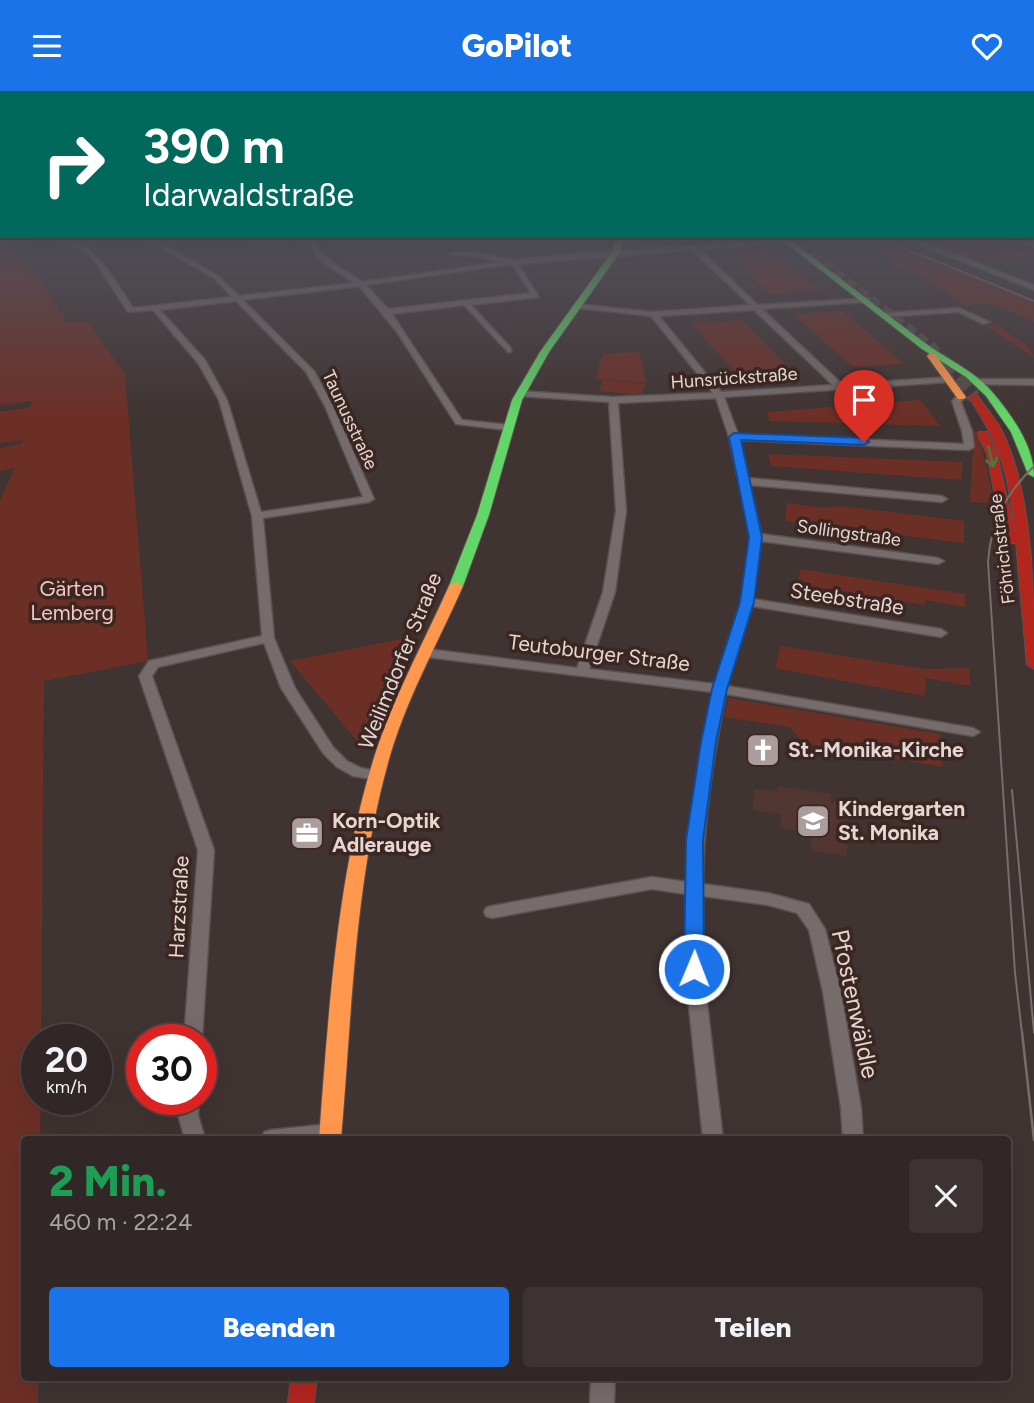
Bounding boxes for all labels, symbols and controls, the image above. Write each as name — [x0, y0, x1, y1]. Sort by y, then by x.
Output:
icon: menu — [28, 27, 66, 65]
text: GoPilot — [462, 27, 572, 65]
icon: heart — [968, 27, 1006, 65]
text: 390 m — [143, 116, 285, 175]
icon: right — [28, 119, 119, 210]
text: Idarwaldstraße — [143, 176, 354, 214]
street label: Hunsrückstraße — [670, 363, 798, 393]
street label: Taunusstraße — [317, 367, 383, 473]
pin — [834, 370, 894, 442]
icon: arrive — [845, 381, 883, 419]
one-way arrow — [985, 446, 998, 468]
street label: Föhrichstraße — [984, 493, 1020, 605]
street label: Sollingstraße — [796, 515, 903, 551]
street label: Weilimdorfer Straße — [353, 569, 446, 753]
park label: Gärten Lemberg — [30, 576, 114, 625]
street label: Steebstraße — [788, 577, 906, 620]
street label: Teutoburger Straße — [507, 629, 691, 676]
church icon: St.-Monika-Kirche — [744, 731, 782, 769]
place label: St.-Monika-Kirche — [788, 737, 964, 762]
place label: Kindergarten St. Monika — [838, 796, 965, 845]
school or university icon: Kindergarten St. Monika — [794, 802, 832, 840]
place label: Korn-Optik Adlerauge — [332, 808, 441, 857]
office icon: Korn-Optik Adlerauge — [288, 814, 326, 852]
street label: Harzstraße — [163, 855, 194, 959]
street label: Pfostenwäldle — [826, 927, 885, 1081]
position arrow — [657, 932, 731, 1006]
speed limit sign: 30 — [126, 1024, 217, 1115]
text: 20 — [45, 1039, 88, 1081]
text: km/h — [46, 1076, 87, 1098]
text: 2 Min. — [49, 1156, 167, 1207]
button: close — [909, 1159, 983, 1233]
text: 460 m · 22:24 — [49, 1208, 192, 1236]
button: Beenden — [49, 1287, 509, 1367]
button: Teilen — [523, 1287, 983, 1367]

